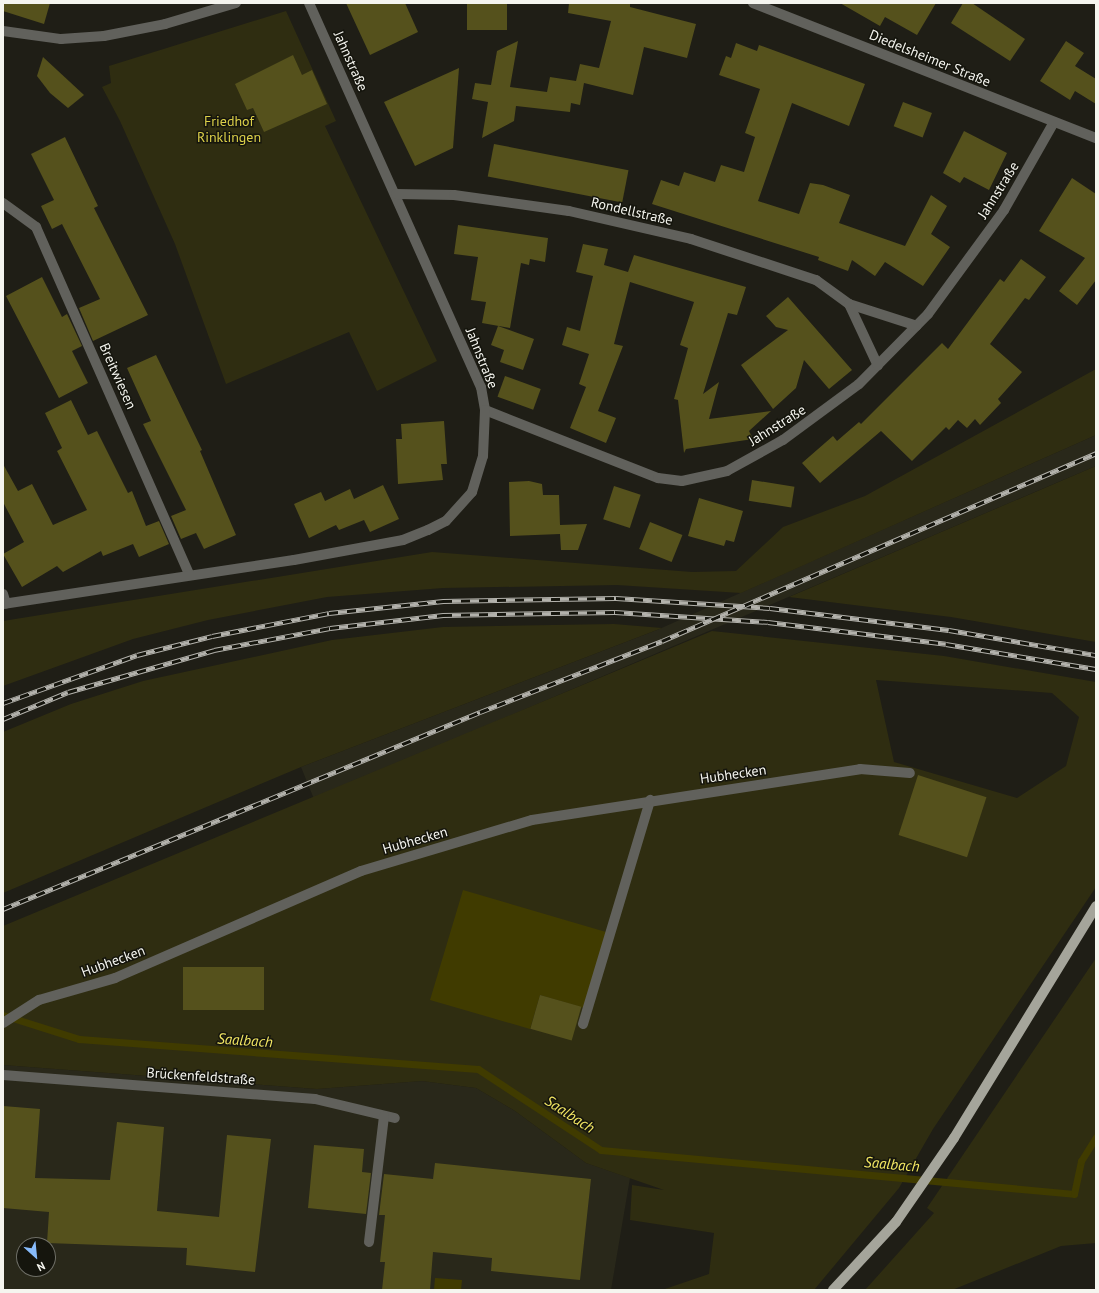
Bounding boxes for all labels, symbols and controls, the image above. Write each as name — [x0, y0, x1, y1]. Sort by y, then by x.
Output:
street label: Diedelsheimer Straße — [867, 26, 993, 90]
street label: Jahnstraße — [330, 28, 372, 94]
park label: Friedhof Rinklingen — [197, 113, 261, 146]
street label: Jahnstraße — [974, 158, 1022, 222]
street label: Rondellstraße — [589, 193, 675, 229]
street label: Jahnstraße — [462, 325, 502, 391]
street label: Breitwiesen — [96, 340, 140, 412]
street label: Jahnstraße — [745, 401, 809, 449]
street label: Hubhecken — [699, 761, 767, 787]
street label: Hubhecken — [381, 823, 449, 857]
street label: Hubhecken — [79, 942, 147, 980]
water label: Saalbach — [217, 1029, 273, 1051]
street label: Brückenfeldstraße — [146, 1064, 256, 1088]
water label: Saalbach — [542, 1091, 598, 1137]
water label: Saalbach — [864, 1153, 920, 1175]
north arrow — [16, 1237, 56, 1277]
text: N — [35, 1259, 47, 1275]

